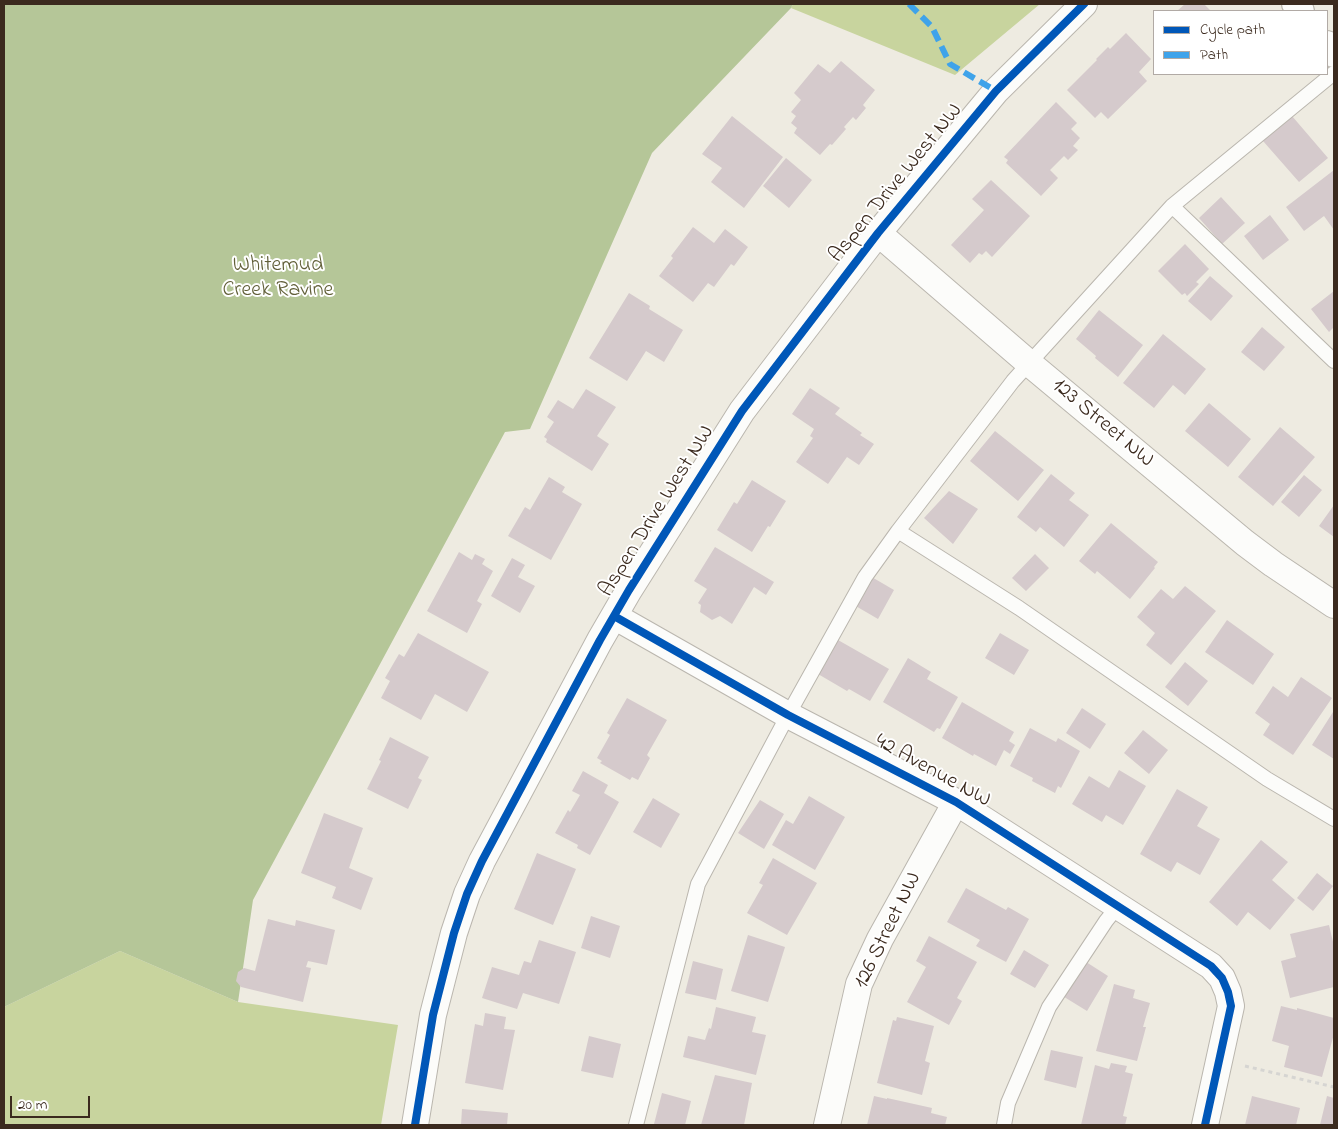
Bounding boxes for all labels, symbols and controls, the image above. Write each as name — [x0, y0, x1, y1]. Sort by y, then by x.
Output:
legend — [1153, 10, 1328, 75]
text: Cycle path — [1200, 19, 1265, 41]
text: Path — [1200, 44, 1228, 66]
street label: Aspen Drive West NW — [825, 99, 969, 269]
park label: Whitemud Creek Ravine — [223, 253, 333, 304]
street label: 123 Street NW — [1046, 374, 1158, 474]
street label: Aspen Drive West NW — [595, 421, 721, 603]
street label: 42 Avenue NW — [869, 729, 995, 815]
street label: 126 Street NW — [850, 869, 928, 993]
scale bar — [12, 1086, 92, 1118]
text: 20 m — [18, 1094, 47, 1116]

